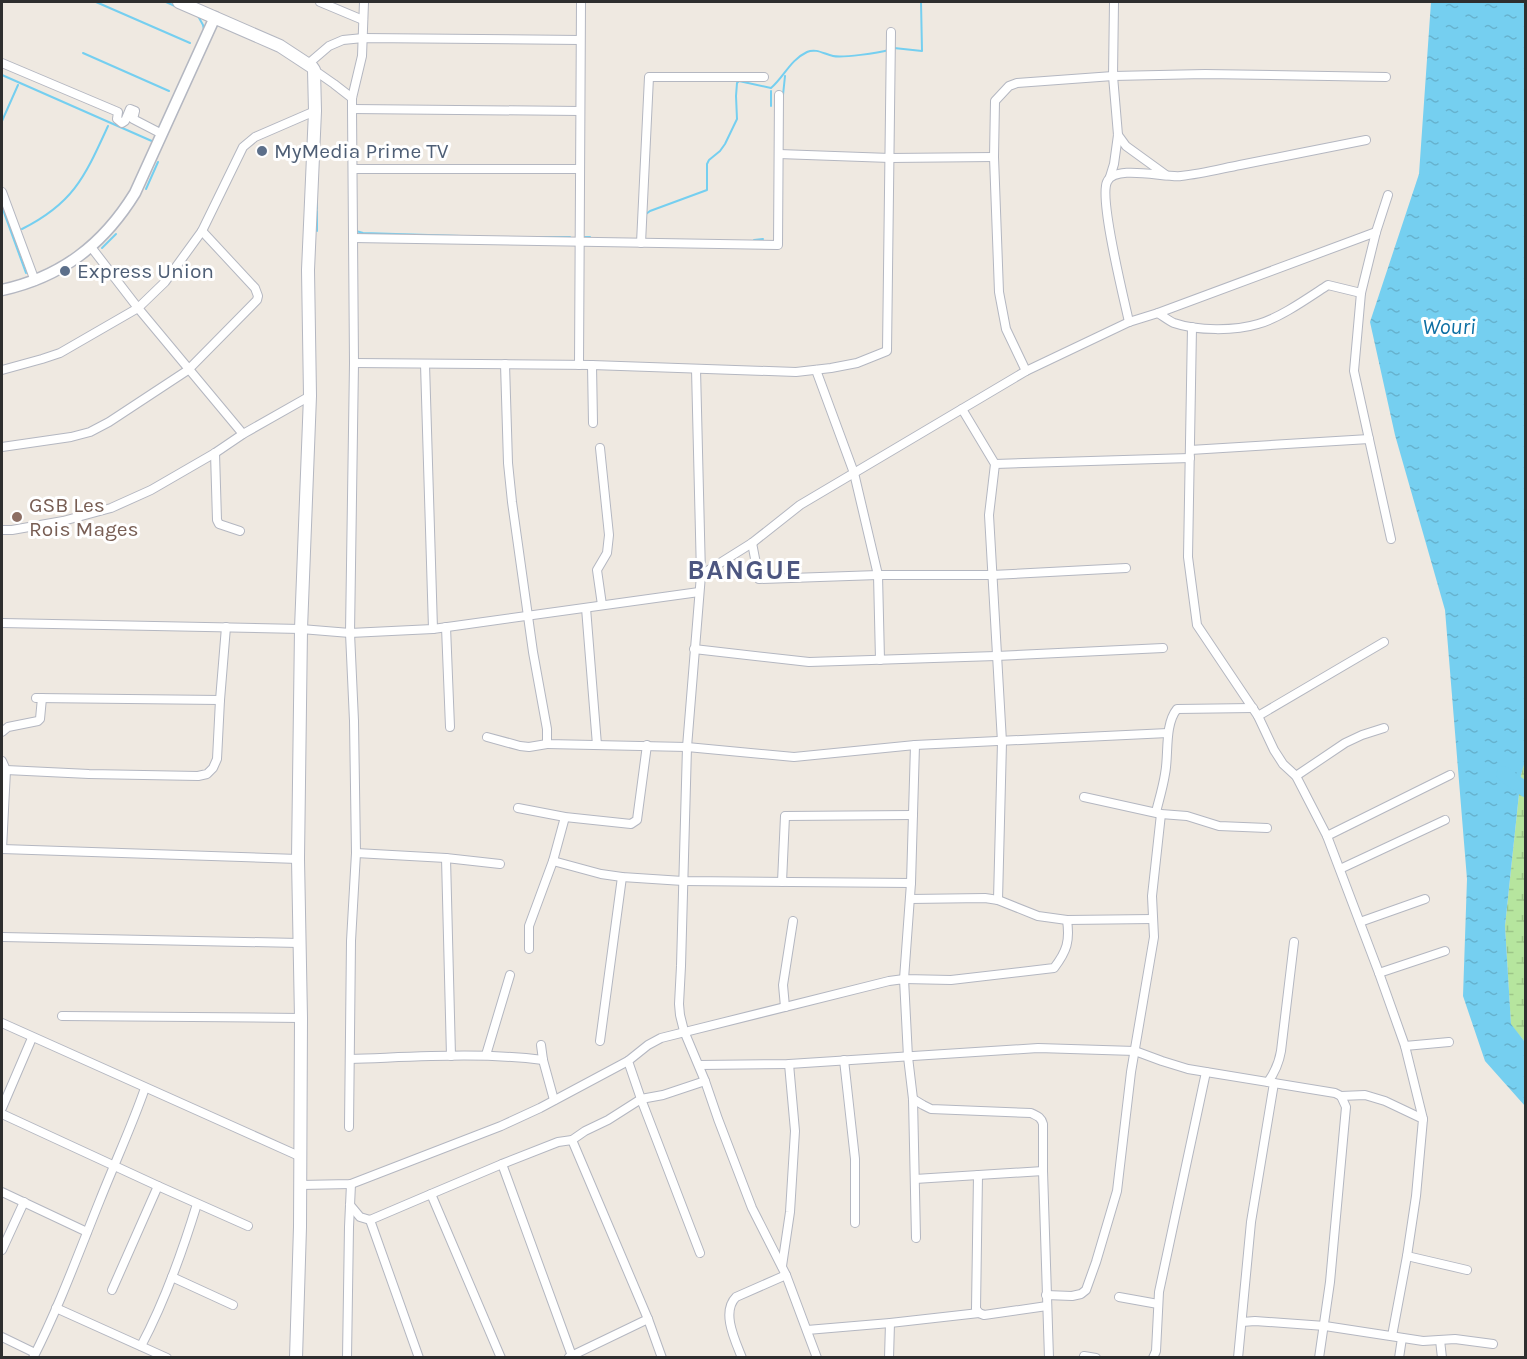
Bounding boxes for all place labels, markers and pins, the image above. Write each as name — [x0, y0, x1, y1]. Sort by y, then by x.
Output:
place label: MyMedia Prime TV — [274, 139, 449, 163]
marker: MyMedia Prime TV — [255, 144, 269, 158]
place label: Express Union — [77, 259, 214, 283]
marker: Express Union — [58, 264, 72, 278]
place label: GSB Les Rois Mages — [29, 493, 139, 541]
marker: GSB Les Rois Mages — [10, 510, 24, 524]

